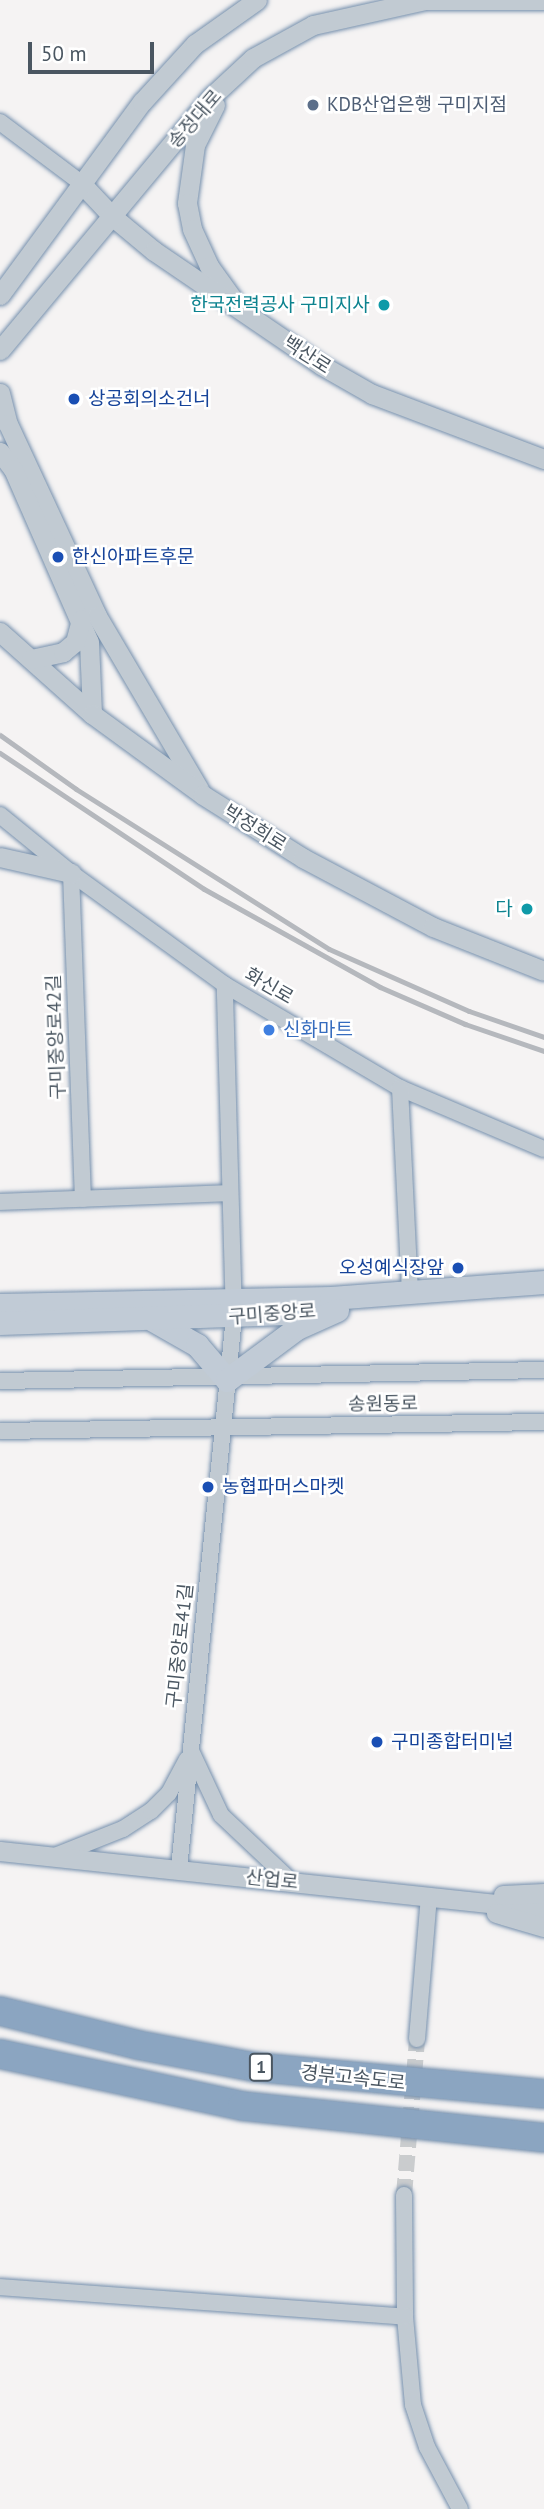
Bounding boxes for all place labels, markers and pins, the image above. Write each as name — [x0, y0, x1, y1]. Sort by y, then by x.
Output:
place label: KDB산업은행 구미지점 — [327, 94, 507, 116]
marker: KDB산업은행 구미지점 — [305, 97, 321, 113]
place label: 한국전력공사 구미지사 — [190, 294, 370, 316]
marker: 한국전력공사 구미지사 — [376, 297, 392, 313]
place label: 상공회의소건너 — [88, 388, 210, 410]
marker: 상공회의소건너 — [66, 391, 82, 407]
place label: 한신아파트후문 — [72, 546, 194, 568]
marker: 한신아파트후문 — [50, 549, 66, 565]
place label: 다 — [496, 898, 513, 920]
marker: 다 — [519, 901, 535, 917]
place label: 신화마트 — [283, 1019, 353, 1041]
marker: 신화마트 — [261, 1022, 277, 1038]
place label: 오성예식장앞 — [339, 1257, 444, 1279]
marker: 오성예식장앞 — [450, 1260, 466, 1276]
place label: 농협파머스마켓 — [222, 1476, 344, 1498]
marker: 농협파머스마켓 — [200, 1479, 216, 1495]
place label: 구미종합터미널 — [391, 1731, 513, 1753]
marker: 구미종합터미널 — [369, 1734, 385, 1750]

